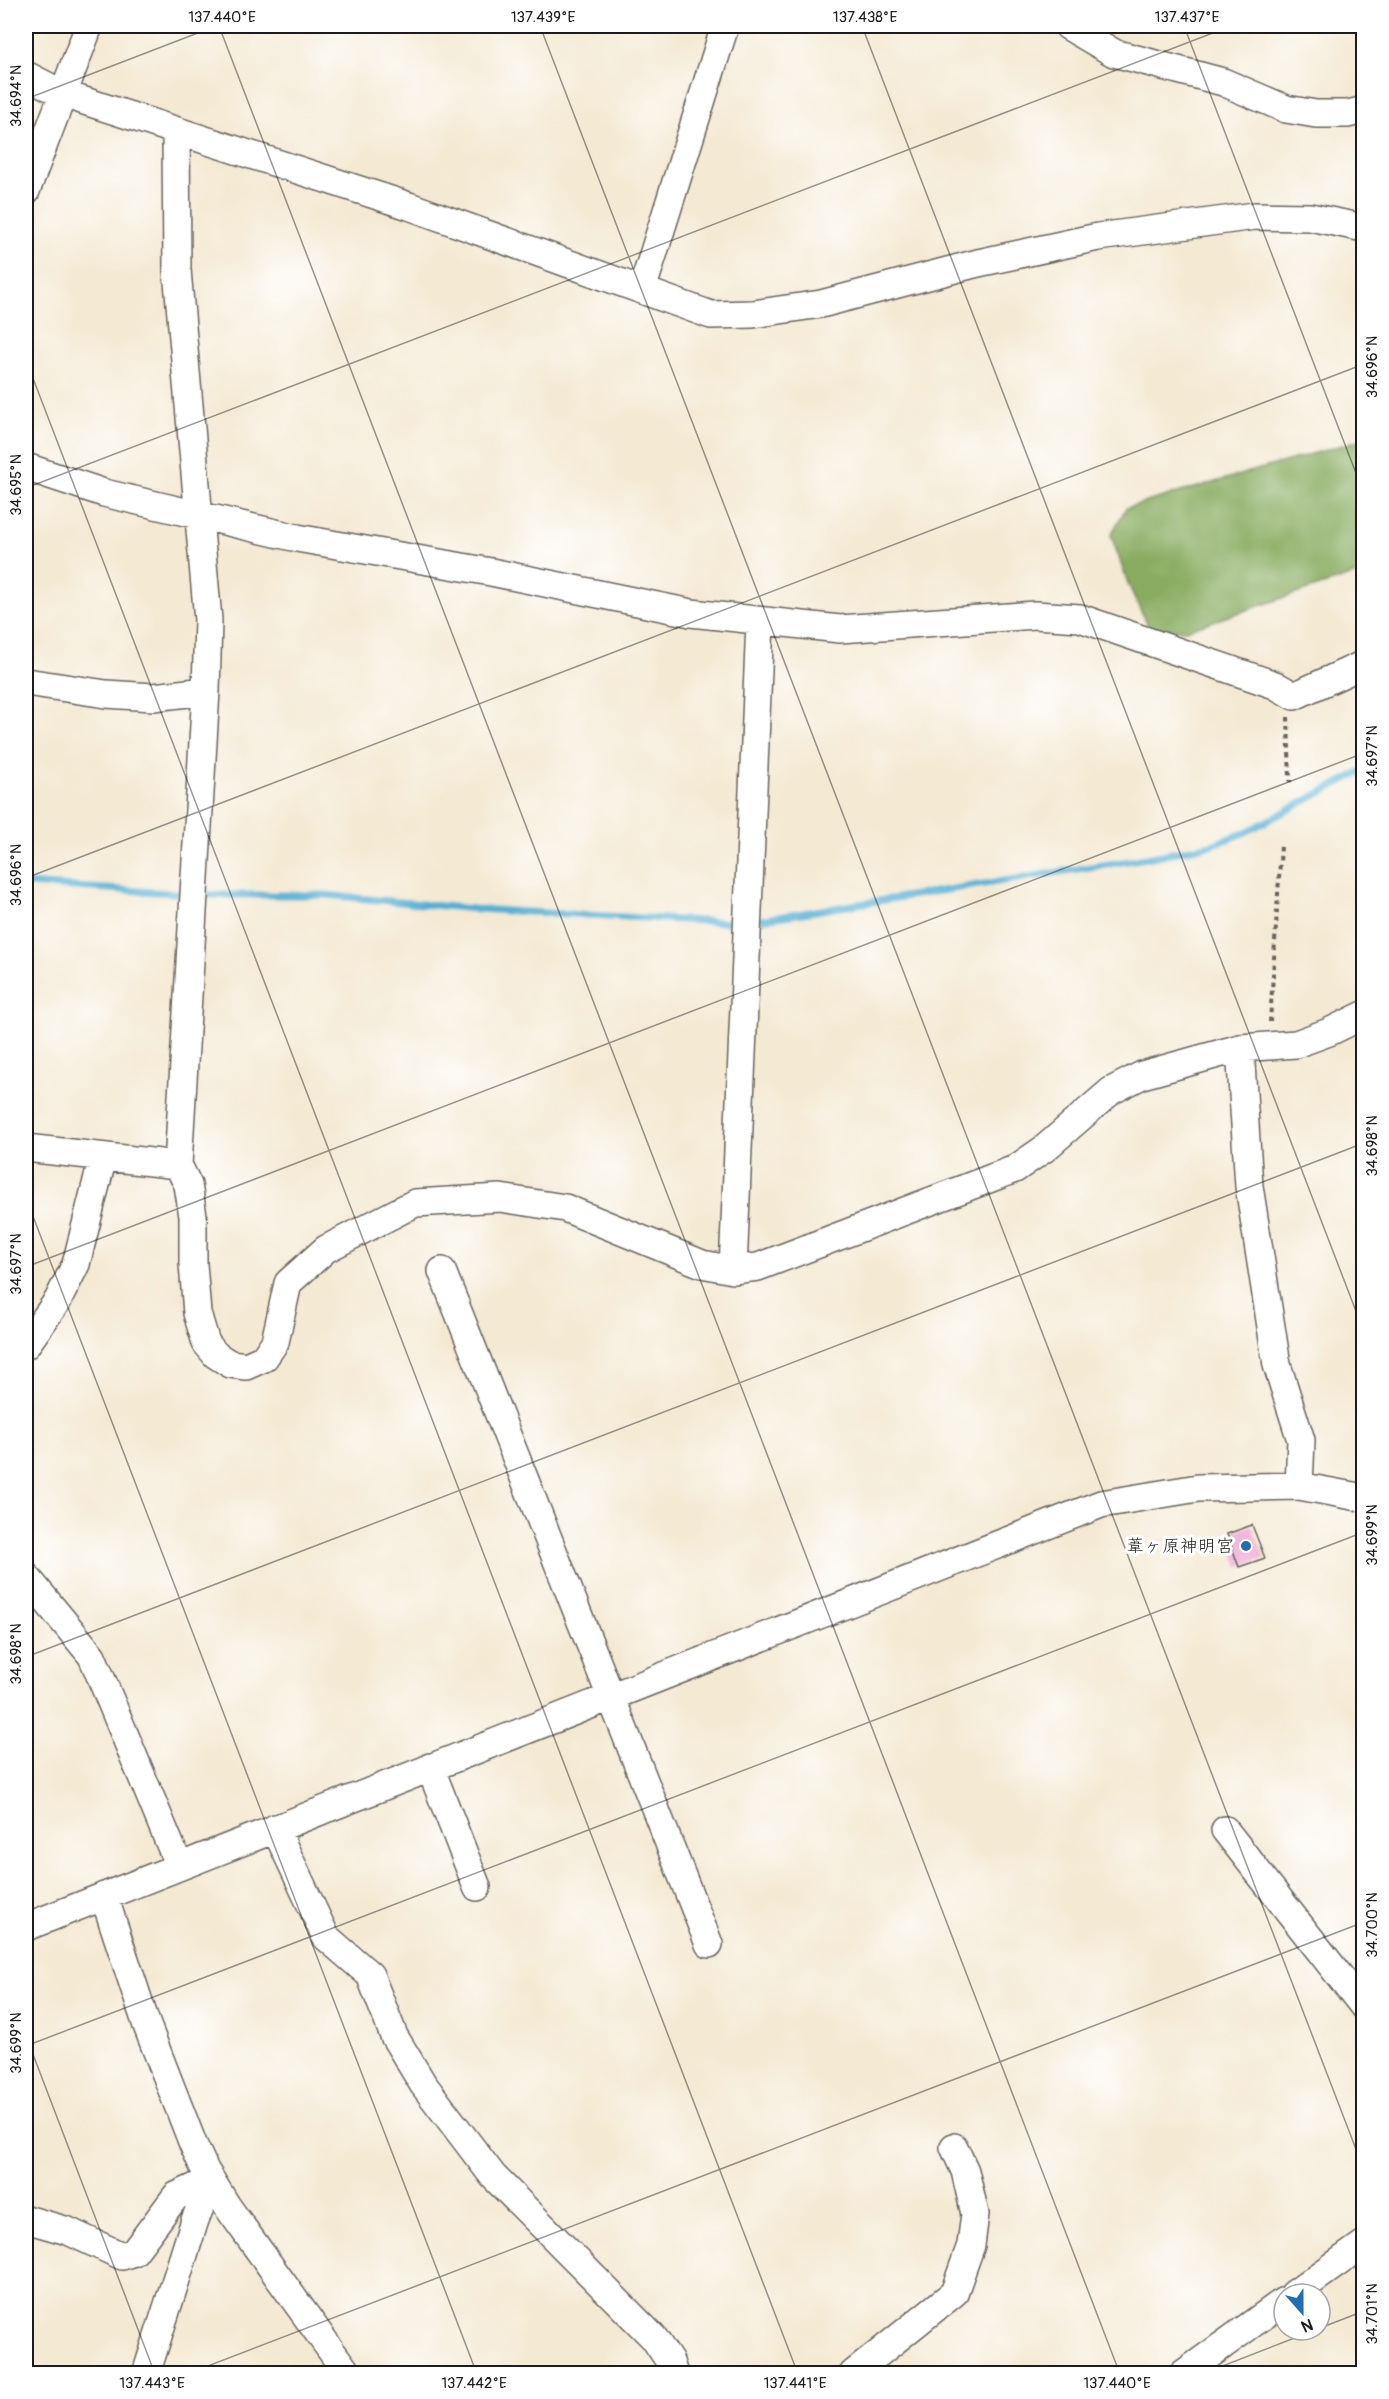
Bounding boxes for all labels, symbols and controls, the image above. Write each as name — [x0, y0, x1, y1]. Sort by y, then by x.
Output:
text: 137.440°E — [188, 8, 256, 27]
text: 137.439°E — [511, 8, 576, 27]
text: 137.438°E — [833, 8, 897, 27]
text: 137.437°E — [1155, 8, 1220, 27]
text: 34.694°N — [7, 65, 26, 127]
text: 34.696°N — [1363, 336, 1382, 398]
text: 34.695°N — [7, 454, 26, 516]
text: 34.697°N — [1363, 725, 1382, 787]
text: 34.696°N — [7, 844, 26, 906]
text: 34.698°N — [1363, 1115, 1382, 1177]
text: 34.697°N — [7, 1233, 26, 1295]
text: 34.699°N — [1363, 1504, 1382, 1566]
place label: 葦ヶ原神明宮 — [1126, 1535, 1234, 1558]
marker: 葦ヶ原神明宮 — [1239, 1539, 1253, 1553]
text: 34.698°N — [7, 1623, 26, 1685]
text: 34.700°N — [1363, 1892, 1382, 1958]
text: 34.699°N — [7, 2012, 26, 2074]
north arrow — [1272, 2282, 1332, 2342]
text: 34.701°N — [1363, 2283, 1382, 2345]
text: N — [1298, 2314, 1316, 2336]
text: 137.443°E — [119, 2374, 185, 2393]
text: 137.442°E — [441, 2374, 507, 2393]
text: 137.441°E — [763, 2374, 827, 2393]
text: 137.440°E — [1083, 2374, 1151, 2393]

